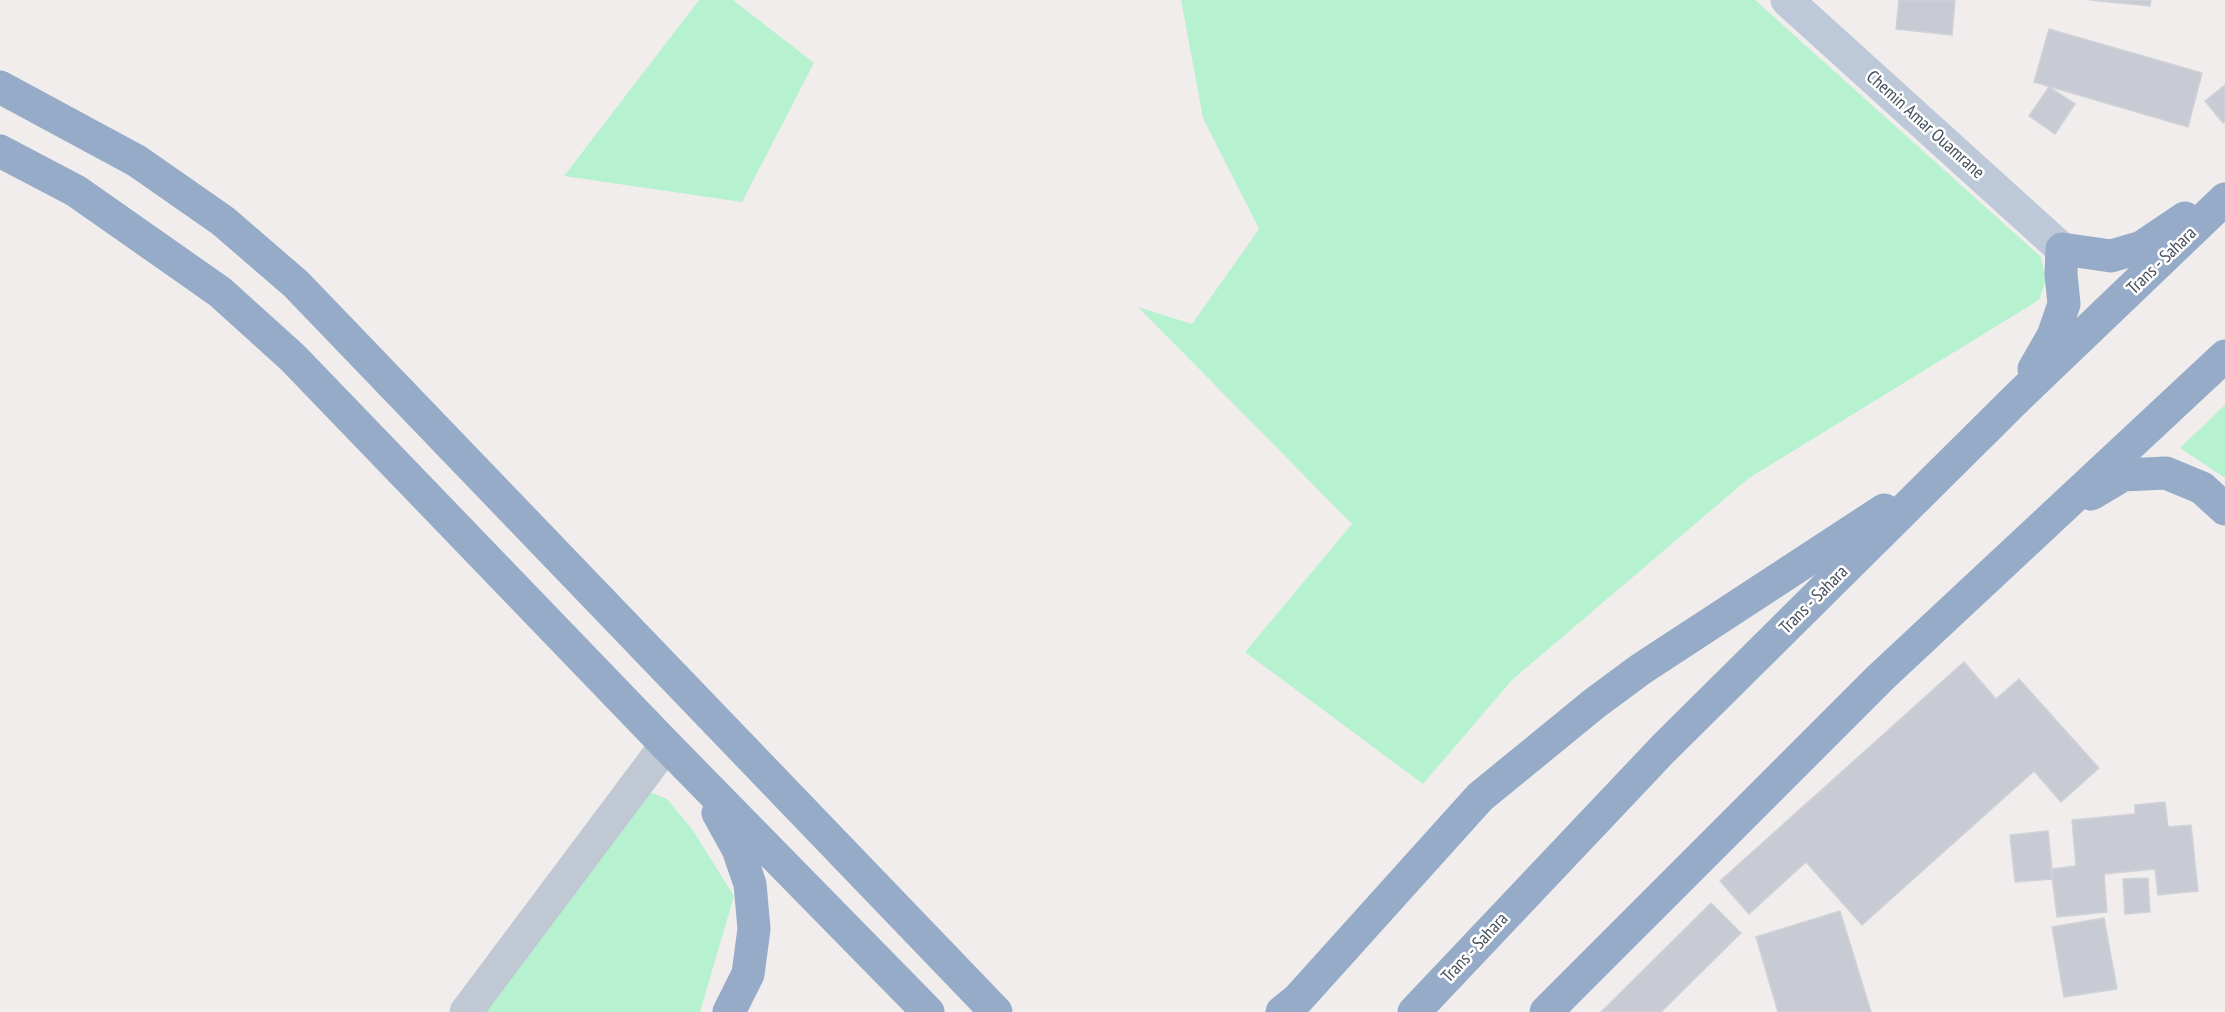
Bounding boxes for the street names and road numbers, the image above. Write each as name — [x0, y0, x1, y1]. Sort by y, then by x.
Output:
street label: Chemin Amar Ouamrane — [1862, 66, 1988, 184]
street label: Trans - Sahara — [2123, 223, 2201, 299]
street label: Trans - Sahara — [1775, 561, 1853, 639]
street label: Trans - Sahara — [1437, 909, 1513, 987]

